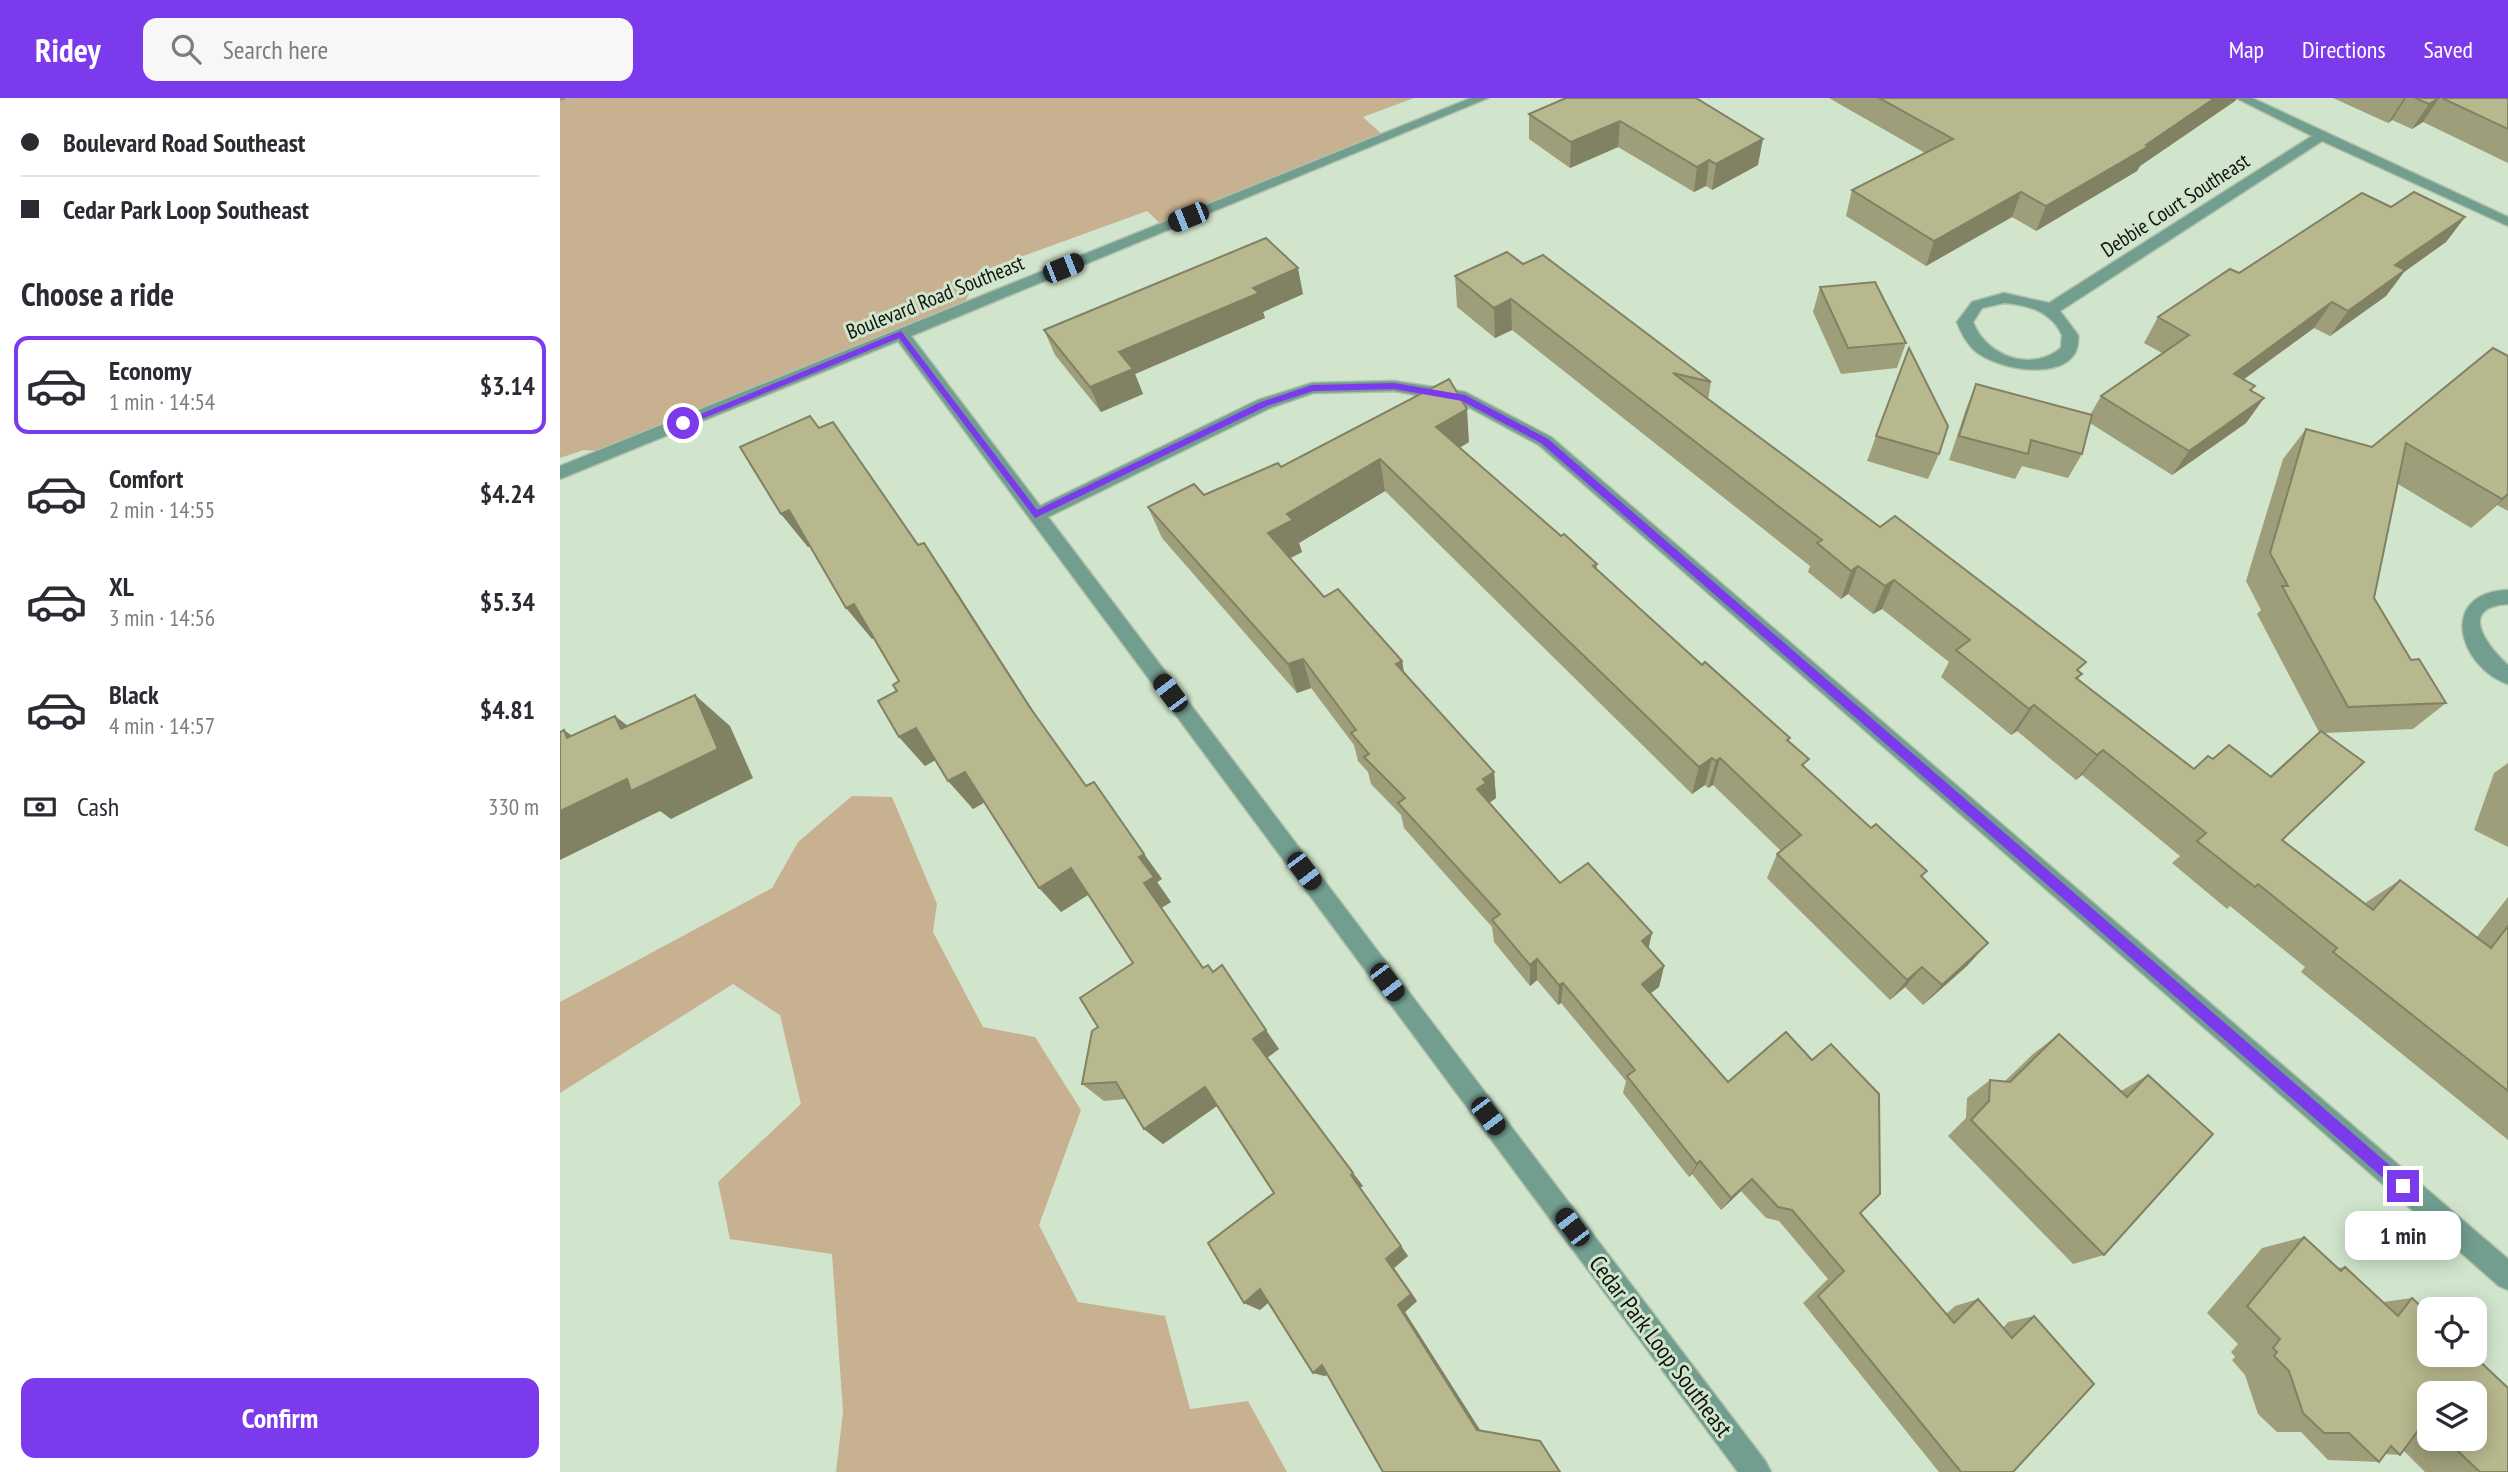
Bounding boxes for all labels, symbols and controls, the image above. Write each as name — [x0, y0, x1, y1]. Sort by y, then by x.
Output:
search box — [143, 18, 633, 81]
text: Ridey — [35, 28, 101, 71]
icon: search — [167, 30, 205, 68]
text: Search here — [223, 33, 328, 66]
text: Map — [2229, 34, 2264, 65]
text: Directions — [2302, 34, 2386, 65]
text: Saved — [2424, 34, 2473, 65]
text: Boulevard Road Southeast — [63, 126, 305, 159]
street label: Debbie Court Southeast — [2096, 147, 2254, 263]
text: Cedar Park Loop Southeast — [63, 193, 309, 226]
car — [1165, 199, 1212, 235]
street label: Boulevard Road Southeast — [842, 249, 1028, 345]
car — [1040, 250, 1087, 286]
text: Choose a ride — [21, 273, 174, 315]
icon: car — [25, 354, 88, 417]
text: Economy — [109, 354, 191, 387]
text: $3.14 — [480, 369, 535, 402]
text: 1 min · 14:54 — [109, 387, 215, 416]
route start — [667, 407, 699, 439]
icon: car — [25, 462, 88, 525]
text: Comfort — [109, 462, 183, 495]
text: $4.24 — [480, 477, 535, 510]
text: 2 min · 14:55 — [109, 495, 215, 524]
icon: car — [25, 570, 88, 633]
text: XL — [109, 570, 134, 603]
text: $5.34 — [480, 585, 535, 618]
text: 3 min · 14:56 — [109, 603, 215, 632]
car — [1149, 670, 1192, 716]
icon: car — [25, 678, 88, 741]
text: Black — [109, 678, 159, 711]
text: $4.81 — [480, 693, 535, 726]
text: 4 min · 14:57 — [109, 711, 215, 740]
icon: cash — [21, 788, 59, 826]
text: Cash — [77, 790, 119, 823]
text: 330 m — [488, 792, 539, 821]
car — [1283, 848, 1326, 894]
car — [1366, 959, 1409, 1005]
car — [1467, 1093, 1510, 1139]
route end — [2387, 1170, 2419, 1202]
car — [1551, 1204, 1594, 1250]
callout: 1 min — [2345, 1210, 2461, 1260]
text: 1 min — [2380, 1221, 2426, 1250]
street label: Cedar Park Loop Southeast — [1583, 1249, 1740, 1443]
map controls — [2417, 1297, 2487, 1451]
button: locate — [2417, 1297, 2487, 1367]
button: Confirm — [21, 1378, 539, 1458]
button: layers — [2417, 1381, 2487, 1451]

